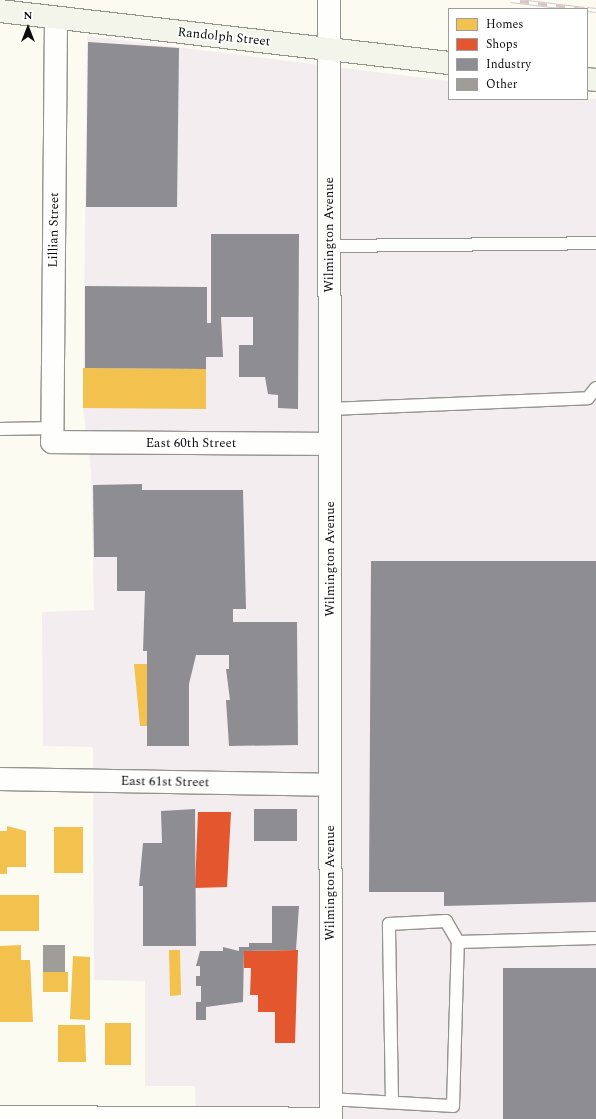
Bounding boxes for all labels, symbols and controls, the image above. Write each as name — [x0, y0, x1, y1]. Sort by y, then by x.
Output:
text: N — [24, 7, 32, 24]
north arrow — [8, 8, 48, 48]
legend — [448, 8, 588, 100]
text: Homes — [486, 15, 524, 34]
street label: Randolph Street — [177, 24, 271, 50]
text: Shops — [486, 35, 518, 54]
text: Industry — [486, 55, 531, 74]
text: Other — [486, 75, 518, 94]
street label: Wilmington Avenue — [321, 177, 337, 293]
street label: Lillian Street — [46, 192, 62, 268]
street label: East 60th Street — [146, 435, 236, 451]
street label: Wilmington Avenue — [322, 501, 338, 617]
street label: East 61st Street — [121, 773, 209, 791]
street label: Wilmington Avenue — [322, 825, 338, 941]

